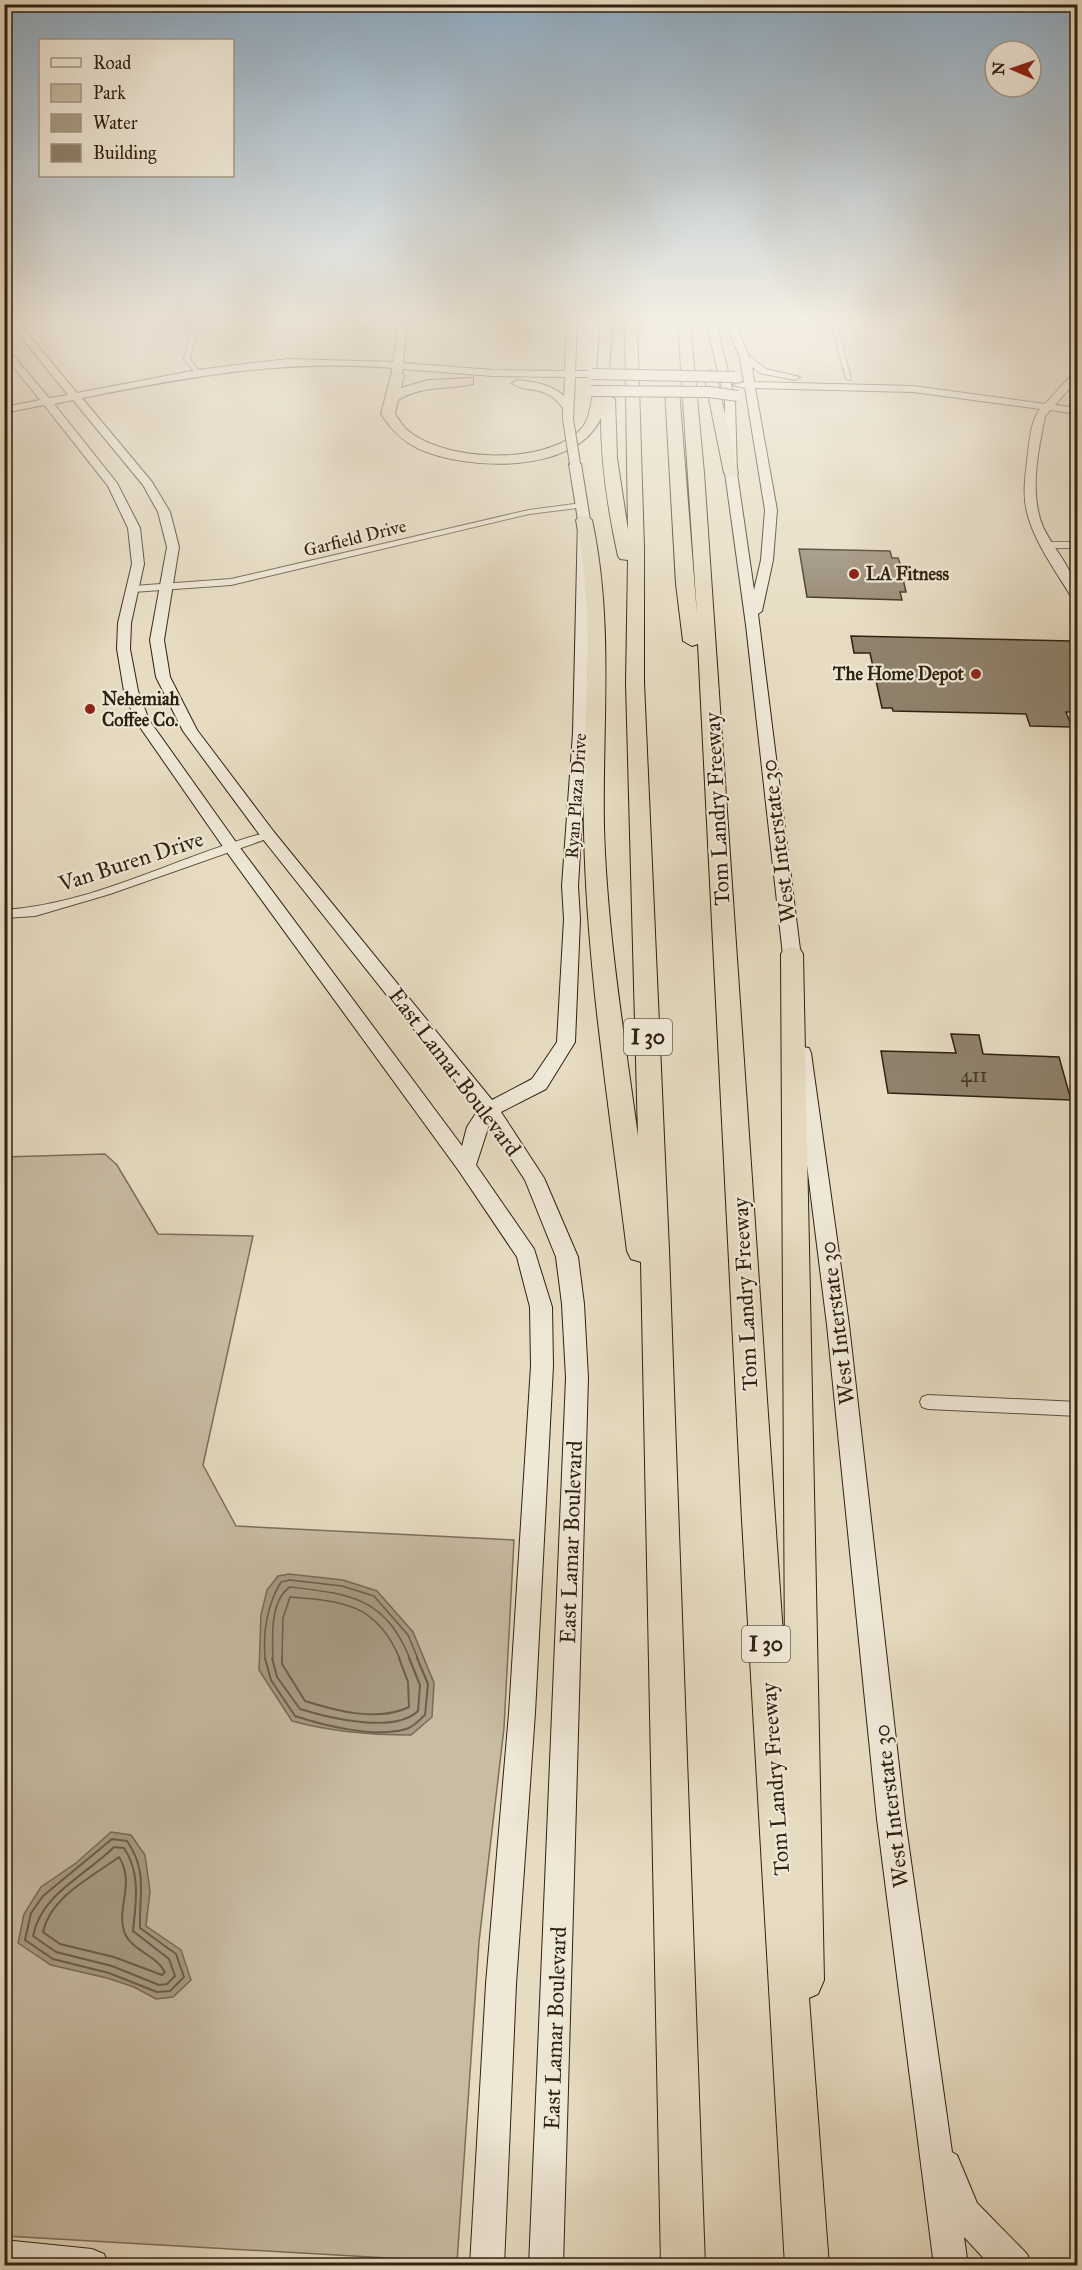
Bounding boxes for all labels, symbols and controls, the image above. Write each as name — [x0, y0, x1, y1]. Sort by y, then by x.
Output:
legend — [39, 39, 234, 177]
north arrow — [983, 39, 1043, 99]
text: Road — [93, 52, 131, 74]
text: N — [989, 61, 1008, 76]
text: Park — [93, 82, 126, 104]
text: Water — [93, 112, 138, 134]
text: Building — [93, 142, 157, 165]
street label: Garfield Drive — [302, 515, 408, 561]
place label: LA Fitness — [866, 563, 950, 585]
marker: LA Fitness — [847, 567, 861, 581]
place label: The Home Depot — [832, 663, 965, 686]
marker: The Home Depot — [969, 667, 983, 681]
place label: Nehemiah Coffee Co. — [102, 688, 181, 731]
marker: Nehemiah Coffee Co. — [83, 702, 97, 716]
street label: Tom Landry Freeway — [698, 711, 736, 906]
street label: Ryan Plaza Drive — [561, 732, 591, 860]
street label: West Interstate 30 — [755, 758, 801, 924]
street label: Van Buren Drive — [54, 825, 207, 897]
street label: East Lamar Boulevard — [383, 983, 527, 1161]
road number: I 30 — [624, 1019, 672, 1055]
house number: 411 — [961, 1063, 988, 1087]
street label: Tom Landry Freeway — [726, 1196, 764, 1391]
street label: West Interstate 30 — [814, 1240, 860, 1406]
street label: East Lamar Boulevard — [554, 1440, 588, 1644]
road number: I 30 — [742, 1626, 790, 1662]
street label: Tom Landry Freeway — [755, 1681, 795, 1876]
street label: West Interstate 30 — [868, 1723, 914, 1889]
street label: East Lamar Boulevard — [538, 1926, 572, 2130]

